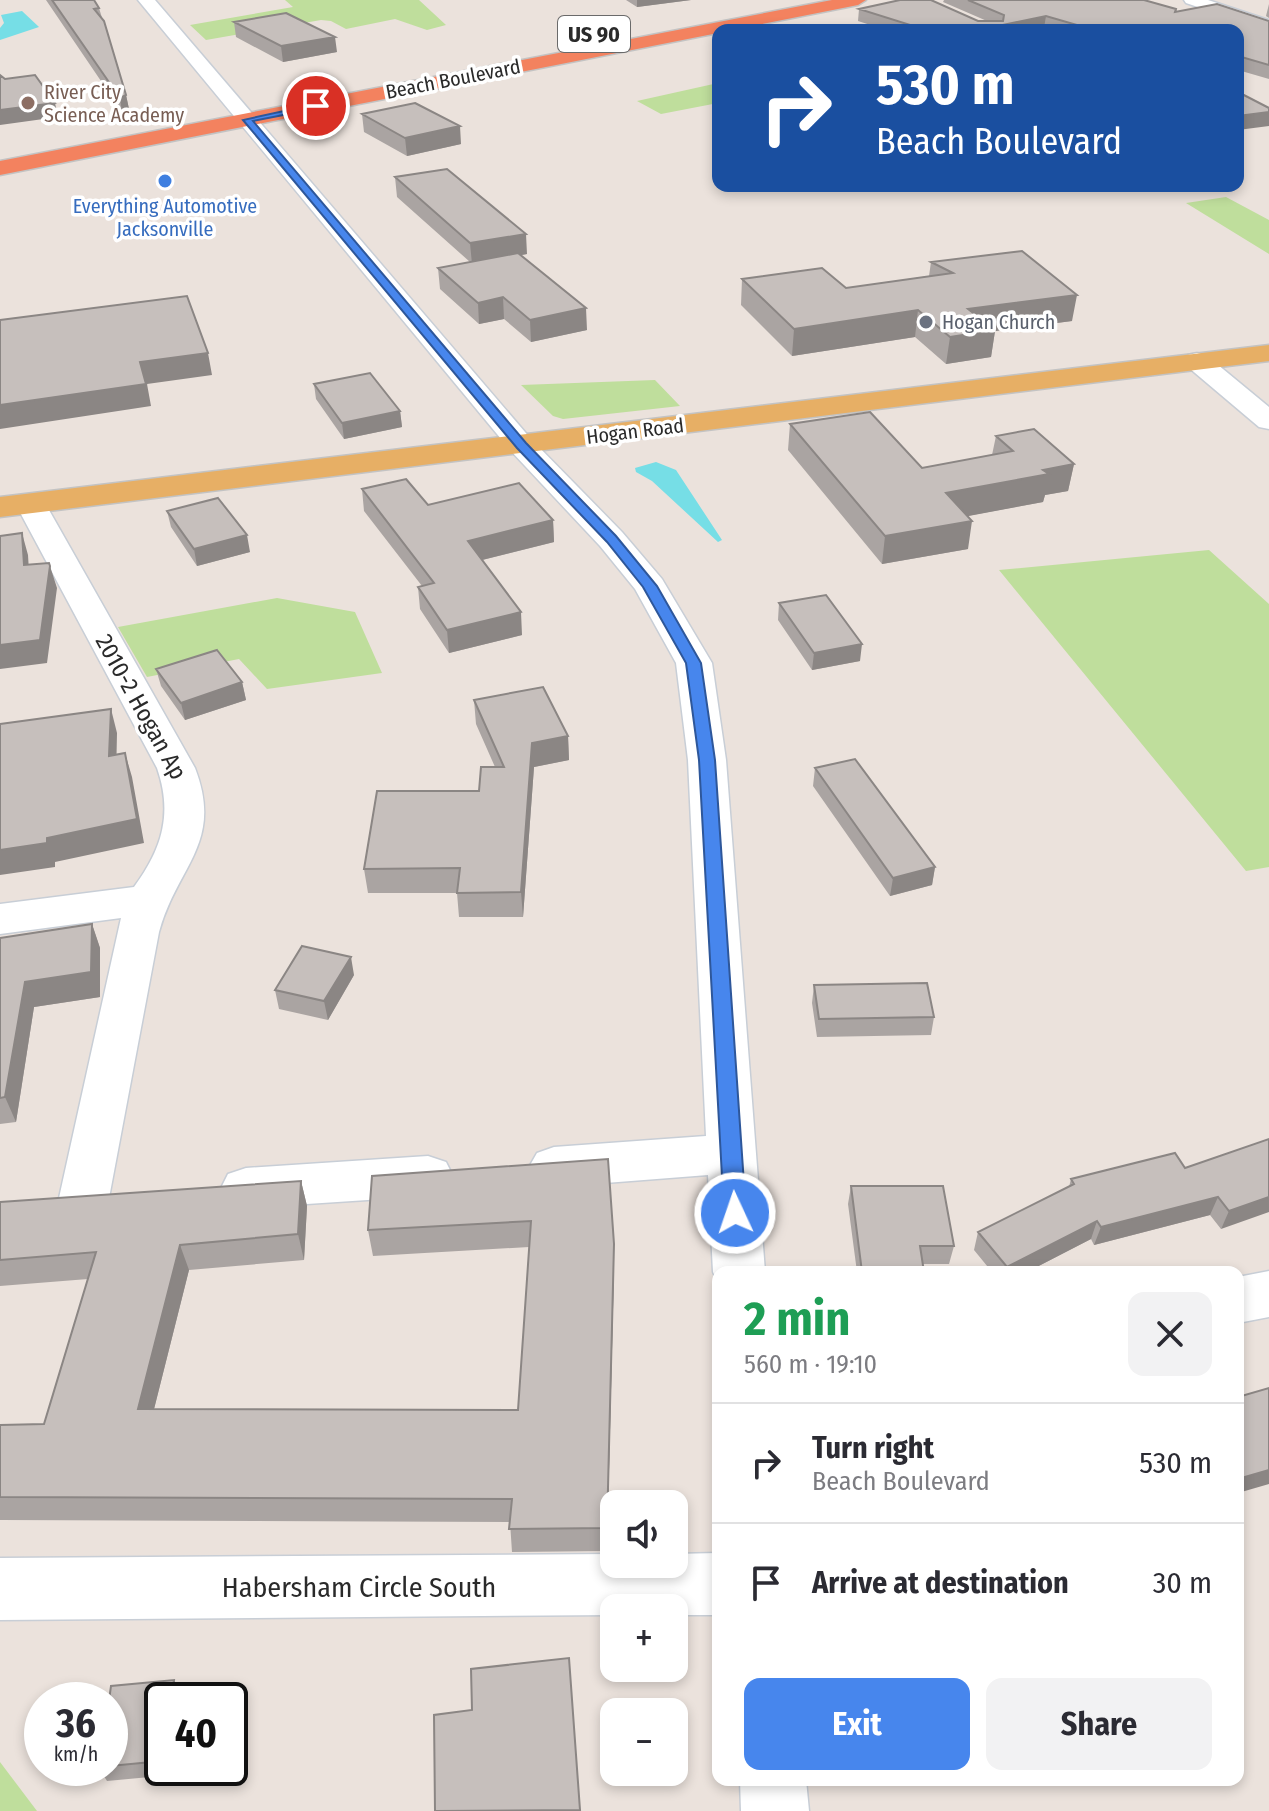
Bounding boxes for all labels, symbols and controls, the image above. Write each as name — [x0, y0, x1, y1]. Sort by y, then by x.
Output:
road number: US 90 — [558, 16, 630, 52]
text: 530 m — [876, 52, 1014, 119]
street label: Beach Boulevard — [384, 54, 522, 104]
icon: right — [744, 56, 848, 160]
pin — [282, 72, 350, 140]
place label: River City Science Academy — [44, 80, 184, 127]
icon: arrive — [294, 84, 338, 128]
marker: River City Science Academy — [19, 94, 37, 112]
text: Beach Boulevard — [876, 120, 1122, 164]
marker: Everything Automotive Jacksonville — [156, 172, 174, 190]
place label: Everything Automotive Jacksonville — [73, 194, 257, 241]
place label: Hogan Church — [942, 310, 1055, 334]
marker: Hogan Church — [917, 313, 935, 331]
street label: Hogan Road — [585, 413, 685, 449]
street label: 2010-2 Hogan Ap — [90, 630, 192, 784]
position arrow — [693, 1171, 777, 1255]
text: 2 min — [744, 1290, 850, 1348]
button: close — [1128, 1292, 1212, 1376]
text: 560 m · 19:10 — [744, 1349, 877, 1380]
text: Turn right — [812, 1430, 934, 1466]
icon: right — [744, 1441, 788, 1485]
text: 530 m — [1139, 1445, 1212, 1481]
text: Beach Boulevard — [812, 1466, 990, 1497]
map controls — [600, 1490, 688, 1786]
button: sound — [600, 1490, 688, 1578]
icon: arrive — [744, 1561, 788, 1605]
text: Arrive at destination — [812, 1565, 1069, 1601]
text: 30 m — [1153, 1565, 1212, 1601]
street label: Habersham Circle South — [222, 1571, 496, 1604]
button: + — [600, 1594, 688, 1682]
button: Exit — [744, 1678, 970, 1770]
button: Share — [986, 1678, 1212, 1770]
speed limit sign: 40 — [144, 1682, 248, 1786]
button: − — [600, 1698, 688, 1786]
text: 36 — [56, 1700, 96, 1748]
text: km/h — [54, 1742, 98, 1766]

